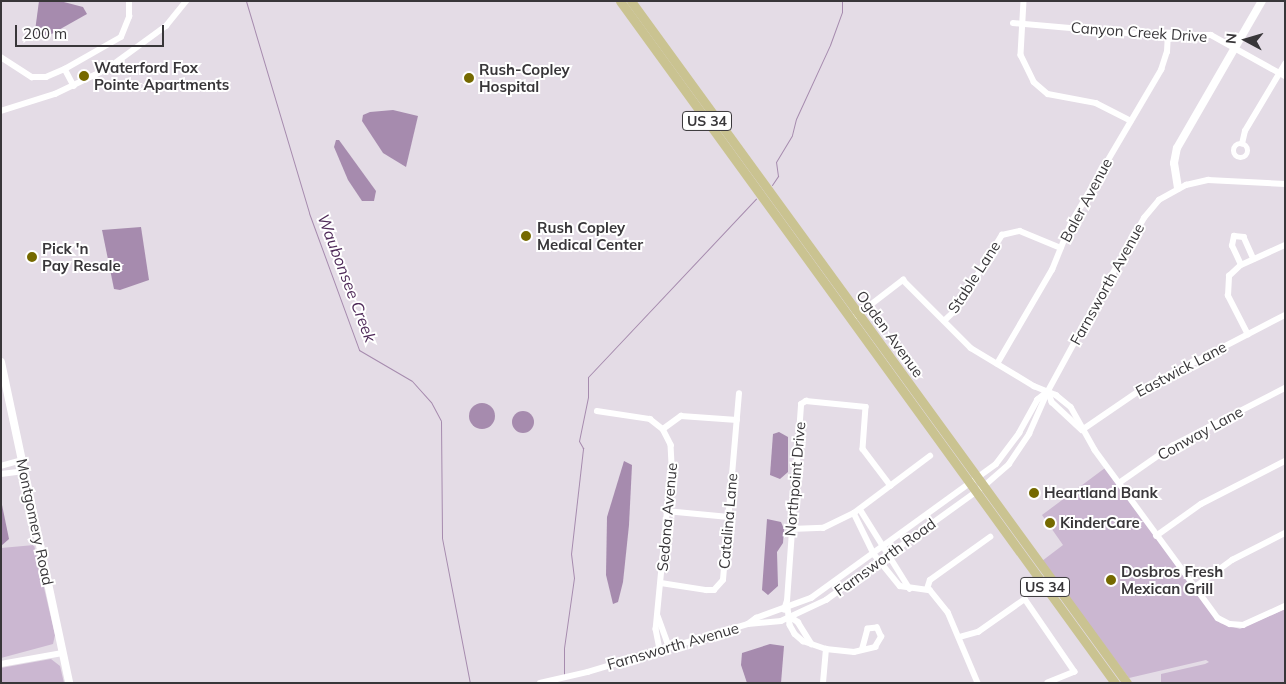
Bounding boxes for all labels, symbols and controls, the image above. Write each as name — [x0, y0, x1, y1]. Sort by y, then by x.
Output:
scale bar — [18, 15, 166, 47]
north arrow — [1221, 15, 1271, 65]
street label: Canyon Creek Drive — [1070, 18, 1208, 46]
text: 200 m — [23, 24, 67, 43]
text: N — [1222, 32, 1241, 45]
place label: Waterford Fox Pointe Apartments — [94, 58, 229, 93]
place label: Rush-Copley Hospital — [479, 60, 570, 95]
marker: Waterford Fox Pointe Apartments — [78, 70, 90, 82]
marker: Rush-Copley Hospital — [463, 72, 475, 84]
road number: US 34 — [681, 110, 733, 132]
street label: Baler Avenue — [1056, 155, 1116, 245]
water label: Waubonsee Creek — [314, 211, 380, 345]
place label: Rush Copley Medical Center — [537, 218, 643, 253]
street label: Farnsworth Avenue — [1066, 220, 1148, 348]
marker: Rush Copley Medical Center — [519, 229, 533, 243]
street label: Stable Lane — [944, 238, 1004, 316]
place label: Pick 'n Pay Resale — [42, 239, 121, 274]
marker: Pick 'n Pay Resale — [26, 251, 38, 263]
street label: Ogden Avenue — [853, 287, 927, 381]
street label: Eastwick Lane — [1133, 338, 1229, 400]
street label: Conway Lane — [1154, 402, 1246, 464]
street label: Northpoint Drive — [781, 421, 809, 537]
street label: Montgomery Road — [13, 457, 57, 587]
street label: Sedona Avenue — [653, 462, 681, 572]
street label: Catalina Lane — [715, 472, 741, 570]
place label: Heartland Bank — [1044, 484, 1158, 502]
marker: Heartland Bank — [1028, 487, 1040, 499]
street label: Farnsworth Road — [831, 514, 939, 600]
place label: KinderCare — [1060, 514, 1140, 532]
marker: KinderCare — [1044, 517, 1056, 529]
place label: Dosbros Fresh Mexican Grill — [1121, 562, 1223, 597]
marker: Dosbros Fresh Mexican Grill — [1105, 574, 1117, 586]
road number: US 34 — [1019, 576, 1071, 598]
street label: Farnsworth Avenue — [605, 619, 741, 673]

